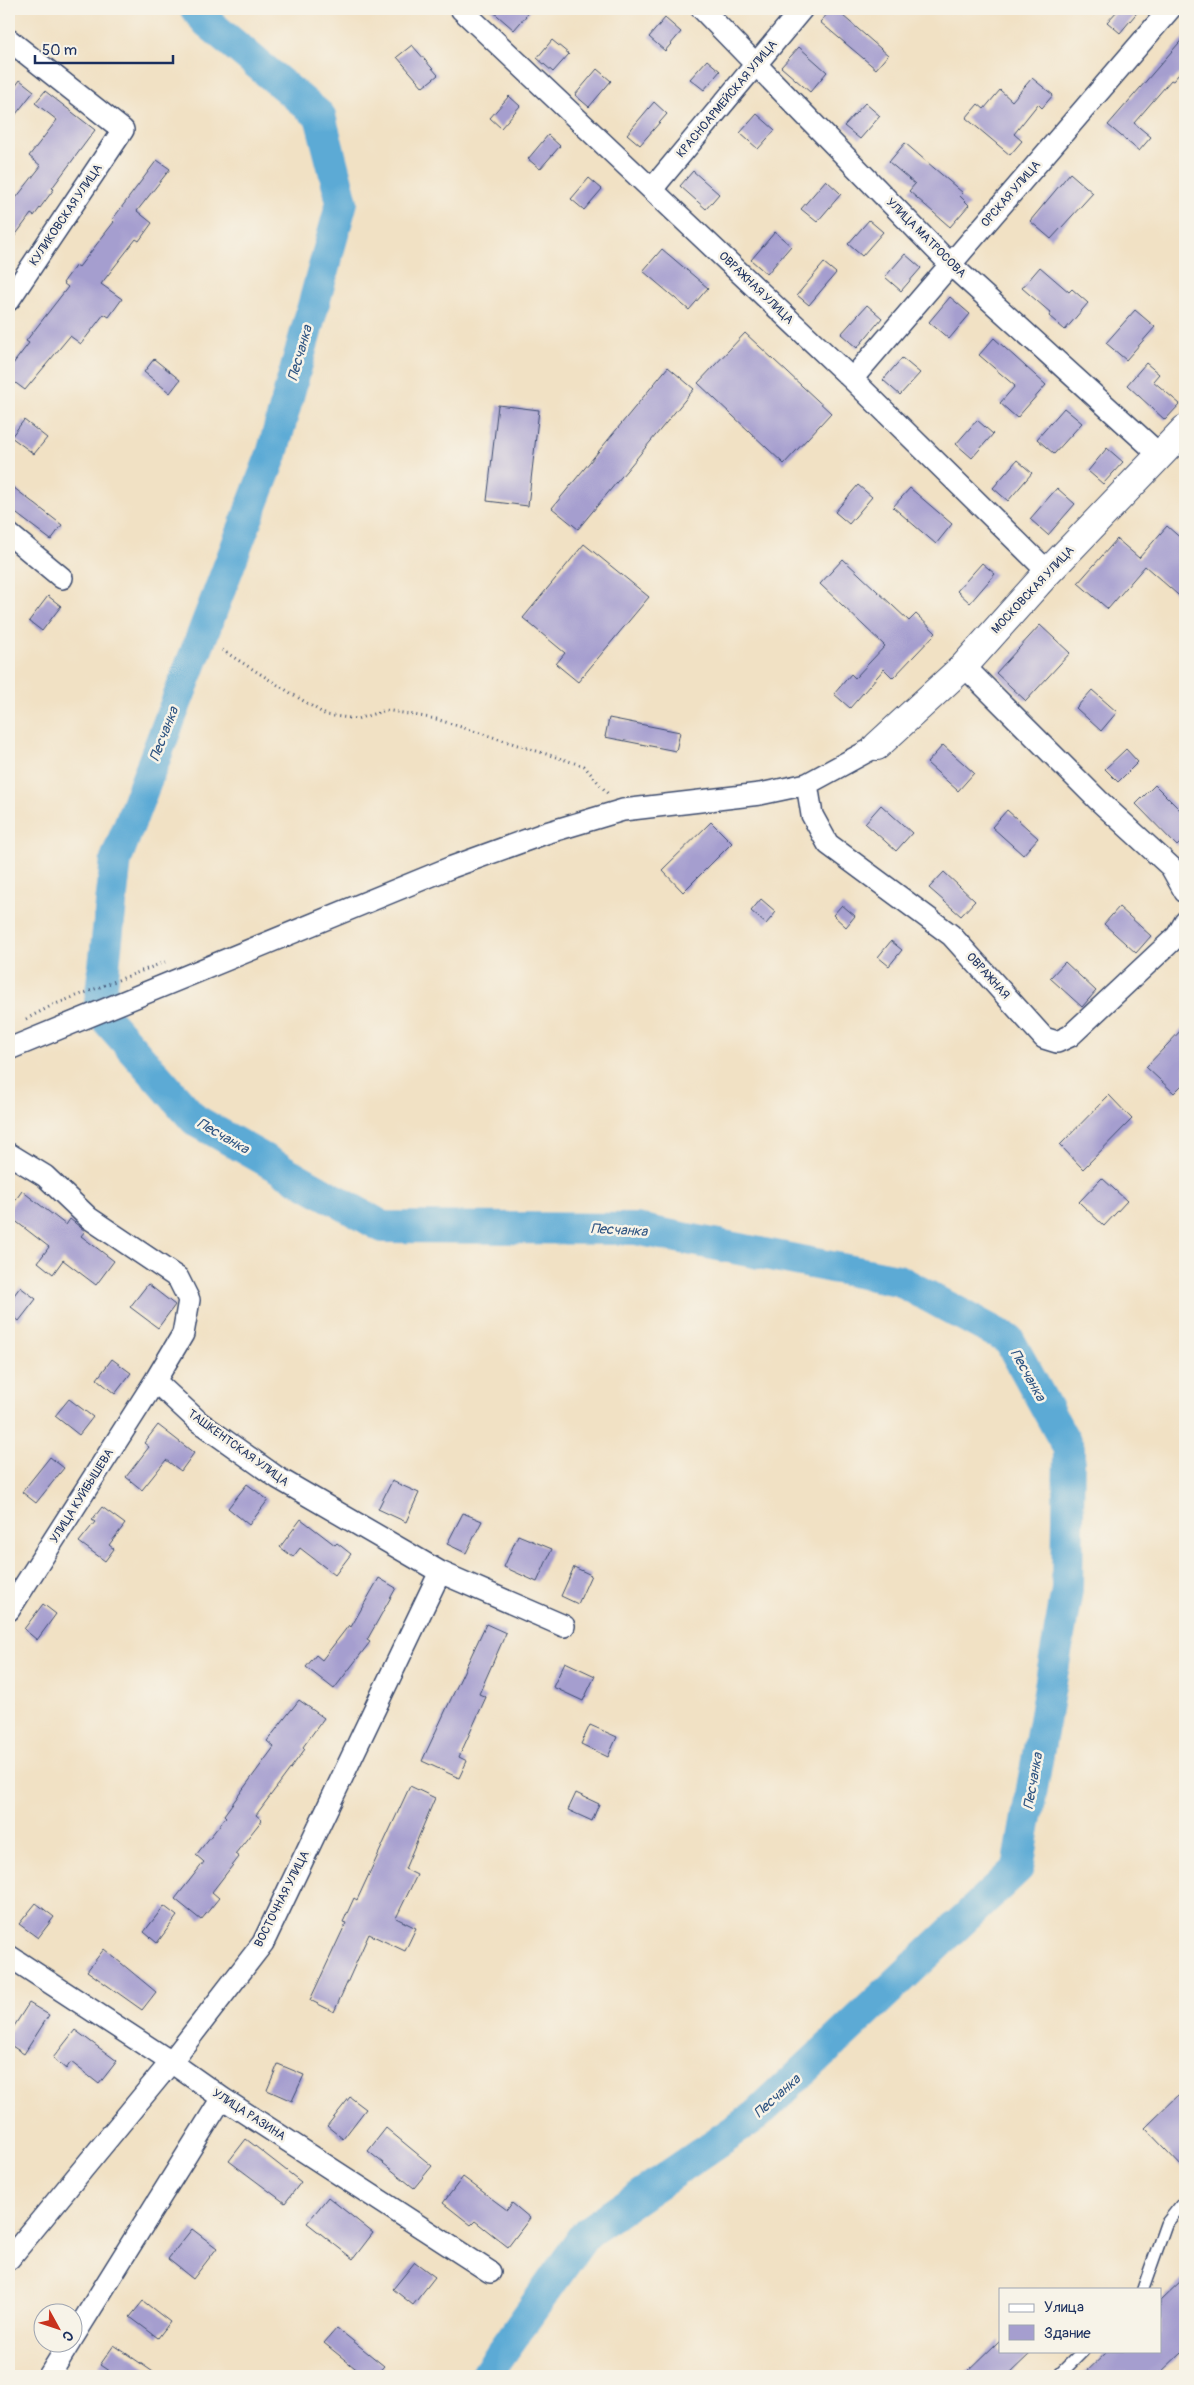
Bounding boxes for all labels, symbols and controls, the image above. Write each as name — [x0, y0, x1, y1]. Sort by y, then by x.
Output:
scale bar — [35, 32, 172, 64]
street label: КРАСНОАРМЕЙСКАЯ УЛИЦА — [673, 37, 781, 161]
text: 50 m — [42, 41, 77, 60]
street label: ОРСКАЯ УЛИЦА — [978, 158, 1044, 230]
street label: КУЛИКОВСКАЯ УЛИЦА — [26, 161, 106, 269]
street label: УЛИЦА МАТРОСОВА — [883, 195, 969, 281]
street label: ОВРАЖНАЯ УЛИЦА — [715, 248, 797, 328]
water label: Песчанка — [284, 322, 316, 383]
street label: МОСКОВСКАЯ УЛИЦА — [988, 543, 1078, 637]
water label: Песчанка — [146, 703, 183, 764]
street label: ОВРАЖНАЯ — [963, 950, 1013, 1002]
water label: Песчанка — [194, 1114, 253, 1158]
water label: Песчанка — [590, 1220, 649, 1240]
water label: Песчанка — [1007, 1346, 1050, 1405]
street label: ТАШКЕНТСКАЯ УЛИЦА — [185, 1406, 292, 1490]
street label: УЛИЦА КУЙБЫШЕВА — [47, 1446, 117, 1546]
water label: Песчанка — [1020, 1750, 1047, 1810]
street label: ВОСТОЧНАЯ УЛИЦА — [251, 1848, 313, 1950]
water label: Песчанка — [750, 2070, 805, 2121]
street label: УЛИЦА РАЗИНА — [210, 2086, 289, 2144]
legend — [999, 2288, 1162, 2352]
text: Улица — [1044, 2298, 1084, 2317]
north arrow — [32, 2302, 82, 2352]
text: Здание — [1044, 2324, 1091, 2343]
text: С — [58, 2327, 77, 2345]

